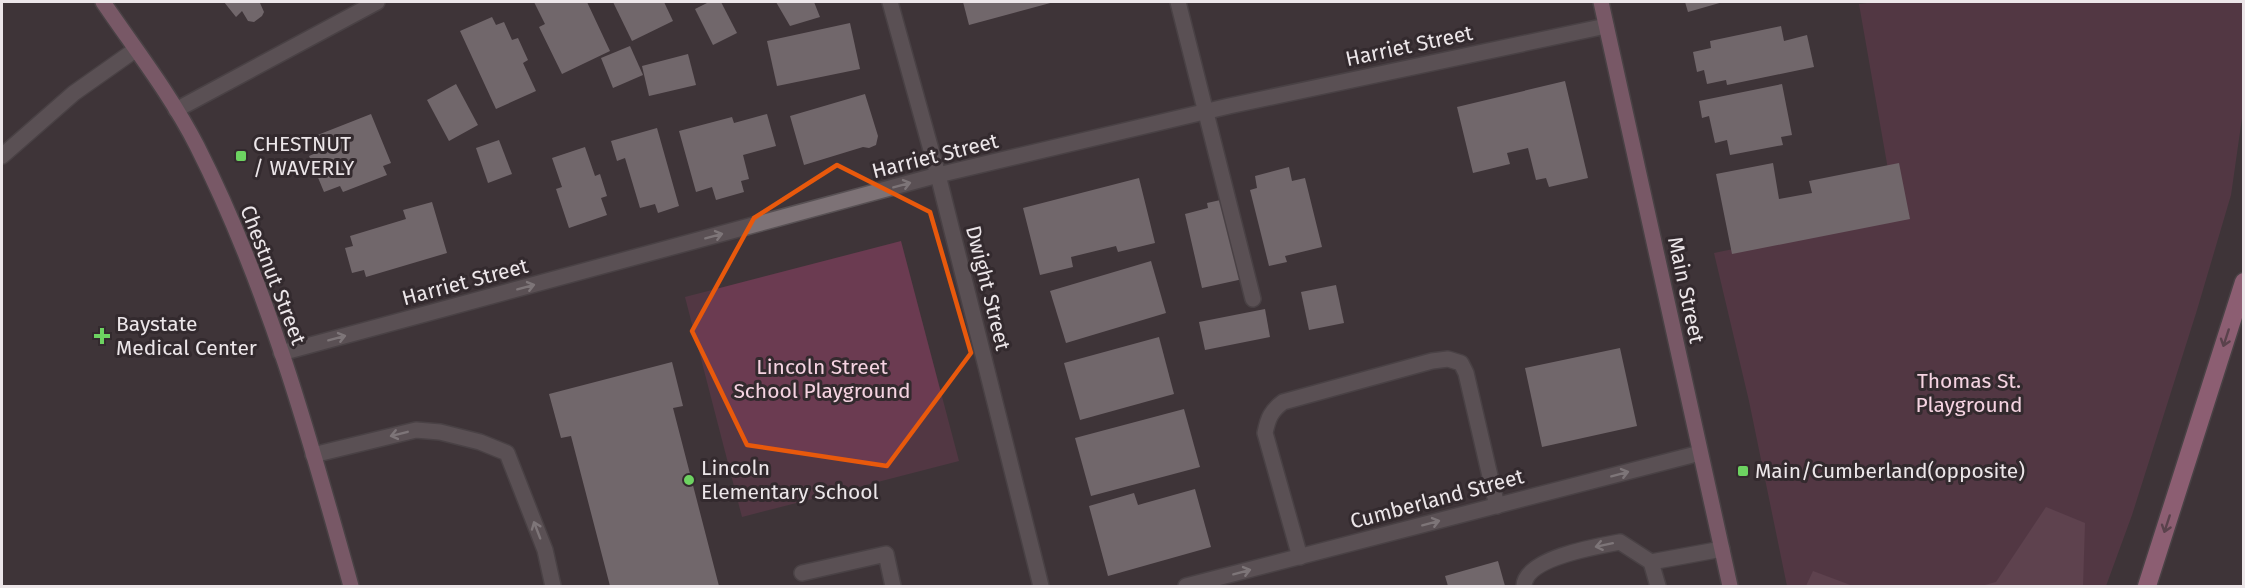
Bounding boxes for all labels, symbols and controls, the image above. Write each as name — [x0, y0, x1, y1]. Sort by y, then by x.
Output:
street label: Harriet Street — [1343, 20, 1475, 72]
street label: Harriet Street — [869, 128, 1001, 184]
place label: CHESTNUT / WAVERLY — [253, 131, 355, 181]
marker: CHESTNUT / WAVERLY — [234, 149, 248, 163]
one-way arrow — [892, 179, 911, 190]
street label: Chestnut Street — [234, 202, 312, 349]
street label: Dwight Street — [960, 223, 1016, 354]
one-way arrow — [704, 230, 723, 241]
street label: Main Street — [1662, 234, 1710, 346]
street label: Harriet Street — [399, 253, 531, 311]
one-way arrow — [516, 281, 535, 292]
place label: Baystate Medical Center — [116, 311, 257, 361]
marker: Baystate Medical Center — [93, 327, 111, 345]
one-way arrow — [2220, 328, 2231, 347]
one-way arrow — [328, 332, 347, 343]
park label: Lincoln Street School Playground — [733, 354, 911, 404]
park label: Thomas St. Playground — [1915, 368, 2023, 418]
one-way arrow — [390, 428, 409, 440]
place label: Lincoln Elementary School — [701, 455, 879, 505]
place label: Main/Cumberland(opposite) — [1755, 458, 2025, 484]
street label: Cumberland Street — [1347, 463, 1527, 535]
marker: Main/Cumberland(opposite) — [1736, 464, 1750, 478]
one-way arrow — [1610, 467, 1629, 479]
marker: Lincoln Elementary School — [682, 473, 696, 487]
one-way arrow — [2161, 514, 2172, 533]
one-way arrow — [1421, 516, 1440, 528]
one-way arrow — [531, 522, 542, 540]
one-way arrow — [1594, 540, 1614, 551]
one-way arrow — [1232, 565, 1251, 577]

